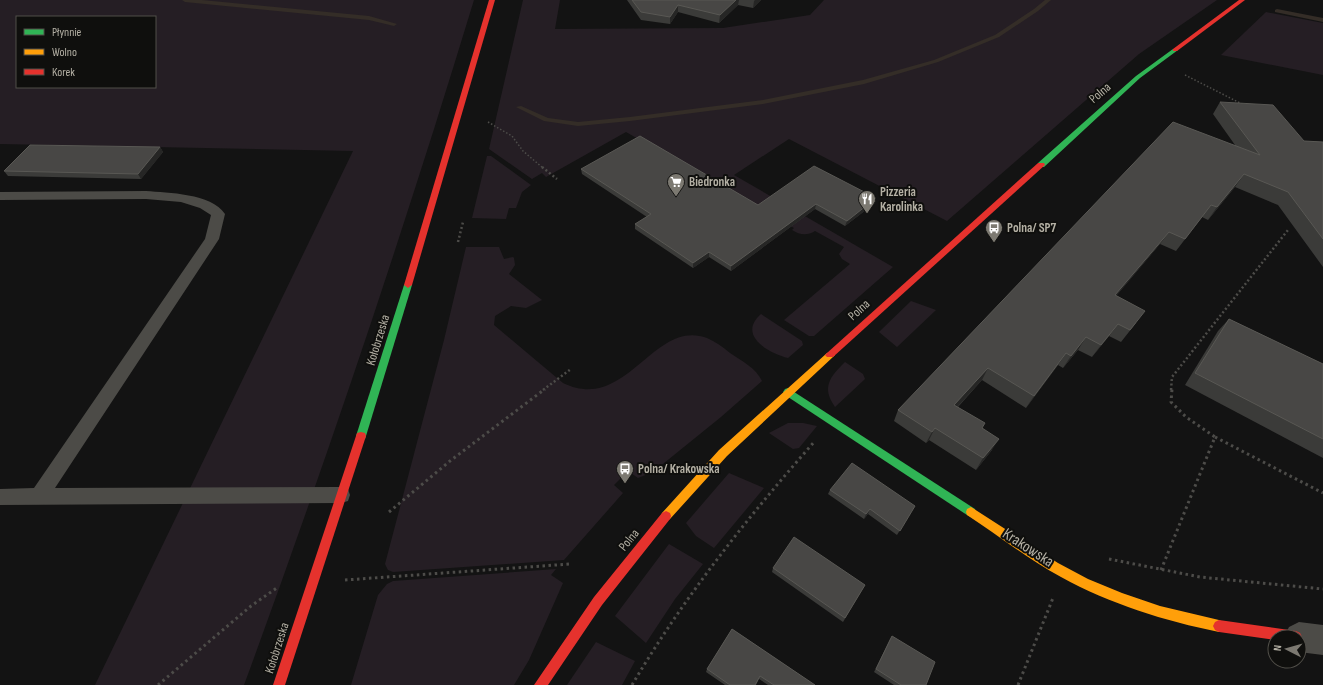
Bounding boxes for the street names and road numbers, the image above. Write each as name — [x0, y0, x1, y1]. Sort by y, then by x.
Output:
street label: Polna — [1086, 79, 1114, 107]
street label: Polna — [845, 296, 873, 324]
street label: Kołobrzeska — [363, 313, 393, 367]
street label: Krakowska — [999, 524, 1057, 572]
street label: Polna — [615, 526, 643, 554]
street label: Kołobrzeska — [261, 621, 293, 675]

